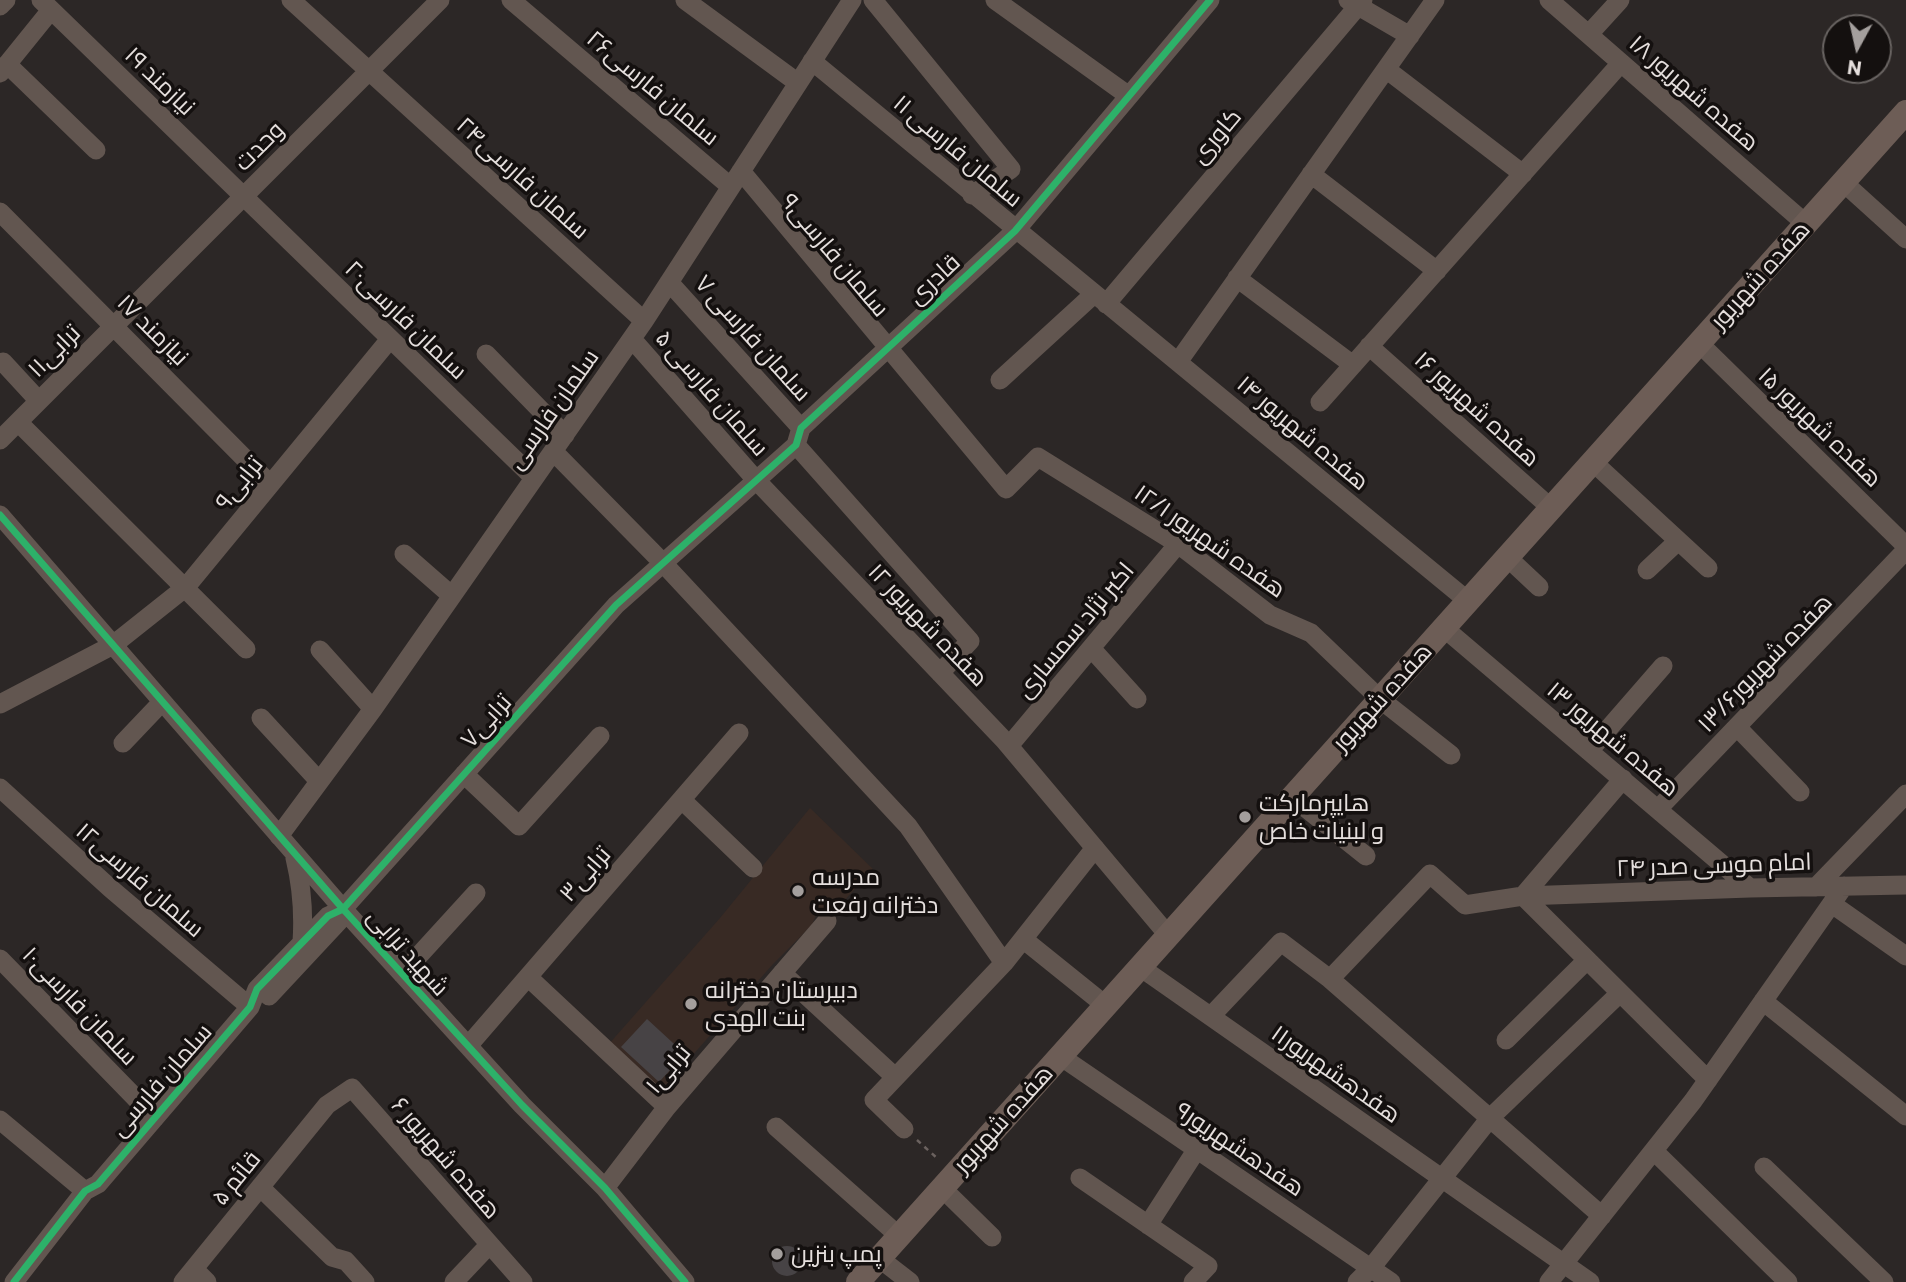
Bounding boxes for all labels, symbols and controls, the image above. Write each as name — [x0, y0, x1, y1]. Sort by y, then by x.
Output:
north arrow — [1822, 14, 1892, 84]
street label: سلمان فارسی۲۶ — [581, 24, 725, 152]
street label: هفده شهریور ۱۸ — [1623, 29, 1765, 157]
street label: نیازمند ۱۹ — [119, 41, 201, 121]
text: N — [1846, 56, 1863, 81]
street label: سلمان فارسی ۱۱ — [888, 89, 1028, 213]
street label: کاوری — [1185, 103, 1247, 169]
street label: سلمان فارسی۲۴ — [451, 111, 595, 245]
street label: وحدت — [228, 115, 290, 177]
street label: سلمان فارسی۹ — [775, 187, 895, 323]
street label: هفده شهریور — [1704, 215, 1816, 335]
street label: قادری — [902, 248, 966, 310]
street label: سلمان فارسی۲۰ — [339, 255, 473, 385]
street label: سلمان فارسی ۷ — [689, 269, 817, 407]
street label: نیازمند ۱۷ — [111, 288, 195, 372]
street label: ترابی۱۱ — [22, 319, 86, 383]
street label: سلمان فارسی ۵ — [649, 324, 775, 462]
street label: سلمان فارسی — [501, 343, 605, 475]
street label: هفده شهریور ۱۶ — [1408, 345, 1546, 473]
street label: هفده شهریور ۱۵ — [1752, 361, 1888, 493]
street label: هفده شهریور ۱۴ — [1231, 369, 1375, 497]
street label: ترابی۹ — [209, 451, 269, 515]
street label: هفده شهریور ۱۲/۱ — [1129, 478, 1291, 604]
street label: اکبر نژاد سمساری — [1010, 556, 1140, 704]
street label: هفده شهریور ۱۲ — [862, 557, 994, 693]
street label: هفده شهریور۱۳/۶ — [1692, 588, 1838, 738]
street label: هفده شهریور — [1326, 637, 1438, 757]
street label: هفده شهریور ۱۳ — [1541, 675, 1685, 803]
street label: ترابی۷ — [454, 688, 518, 754]
place label: هایپرمارکت و لبنیات خاص — [1259, 789, 1384, 845]
marker: هایپرمارکت و لبنیات خاص — [1237, 809, 1253, 825]
street label: سلمان فارسی۱۲ — [70, 817, 210, 943]
street label: ترابی۳ — [553, 840, 617, 908]
street label: امام موسی صدر ۲۴ — [1616, 847, 1812, 883]
place label: مدرسه دخترانه رفعت — [812, 863, 938, 919]
marker: مدرسه دخترانه رفعت — [790, 883, 806, 899]
street label: شهید ترابی — [361, 902, 455, 1002]
street label: سلمان فارسی۱۰ — [16, 941, 144, 1071]
place label: دبیرستان دخترانه بنت الهدی — [705, 976, 858, 1032]
marker: دبیرستان دخترانه بنت الهدی — [683, 996, 699, 1012]
street label: سلمان فارسی — [104, 1018, 218, 1142]
street label: هفدهشهریور۱۱ — [1266, 1019, 1406, 1129]
street label: ترابی۱ — [639, 1039, 697, 1099]
street label: هفده شهریور — [947, 1059, 1059, 1179]
street label: هفده شهریور ۶ — [385, 1091, 507, 1225]
street label: هفدهشهریور۹ — [1170, 1095, 1310, 1203]
street label: قائم ۵ — [205, 1145, 267, 1211]
place label: پمپ بنزین — [791, 1240, 882, 1268]
marker: پمپ بنزین — [769, 1246, 785, 1262]

